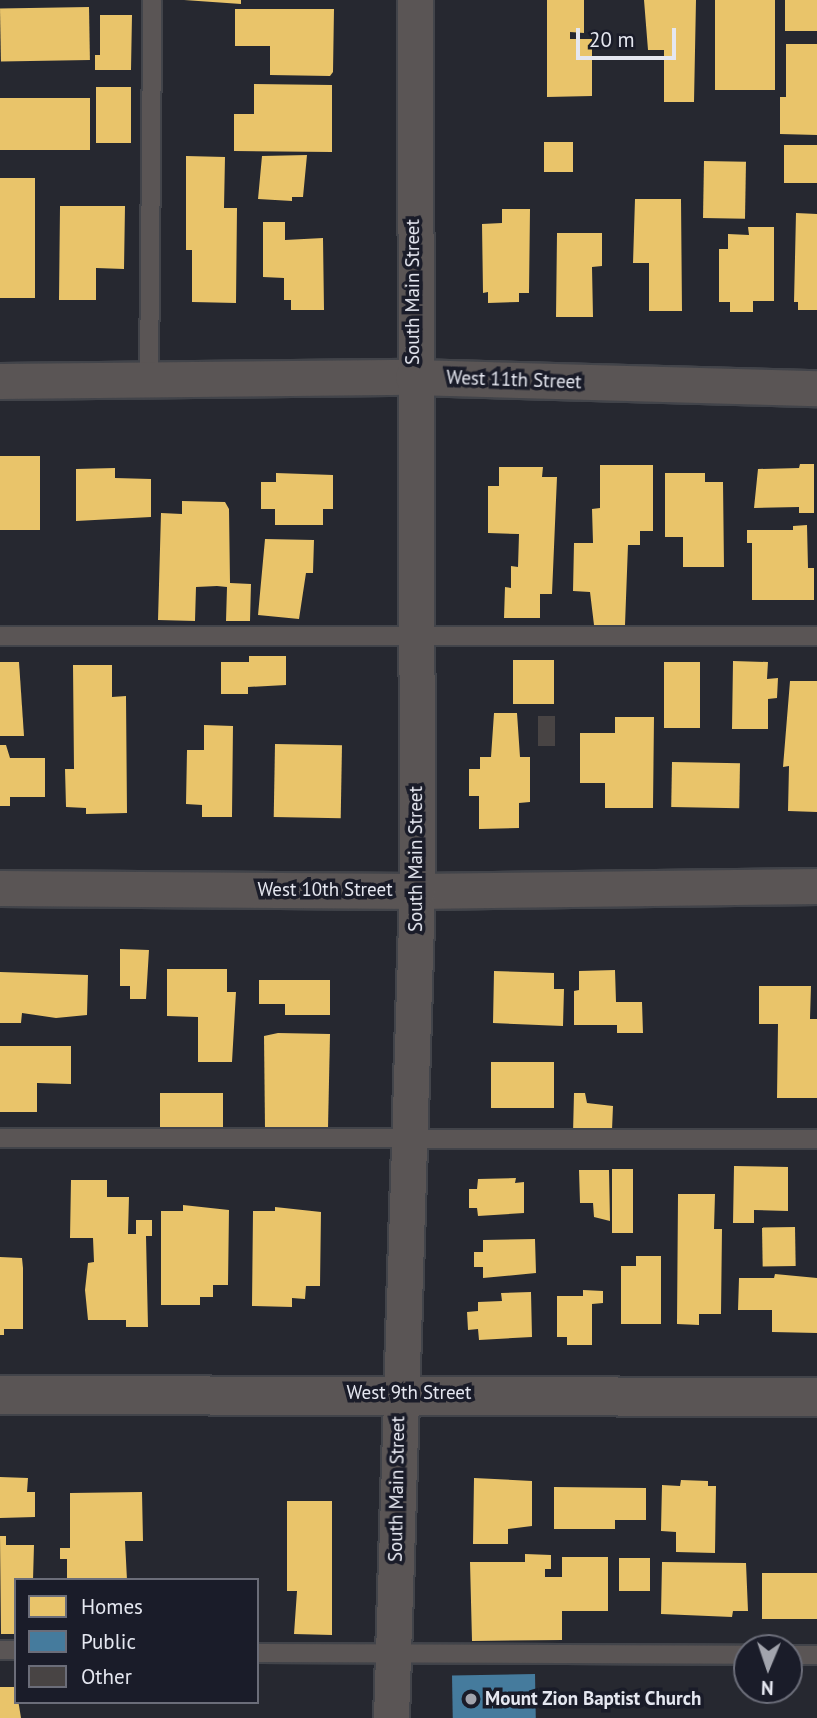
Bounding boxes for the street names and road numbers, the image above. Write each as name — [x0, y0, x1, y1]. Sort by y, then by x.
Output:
street label: South Main Street — [402, 219, 424, 365]
street label: West 11th Street — [446, 366, 582, 394]
street label: South Main Street — [405, 786, 427, 932]
street label: West 10th Street — [257, 879, 393, 901]
street label: West 9th Street — [347, 1382, 471, 1404]
street label: South Main Street — [384, 1416, 410, 1562]

